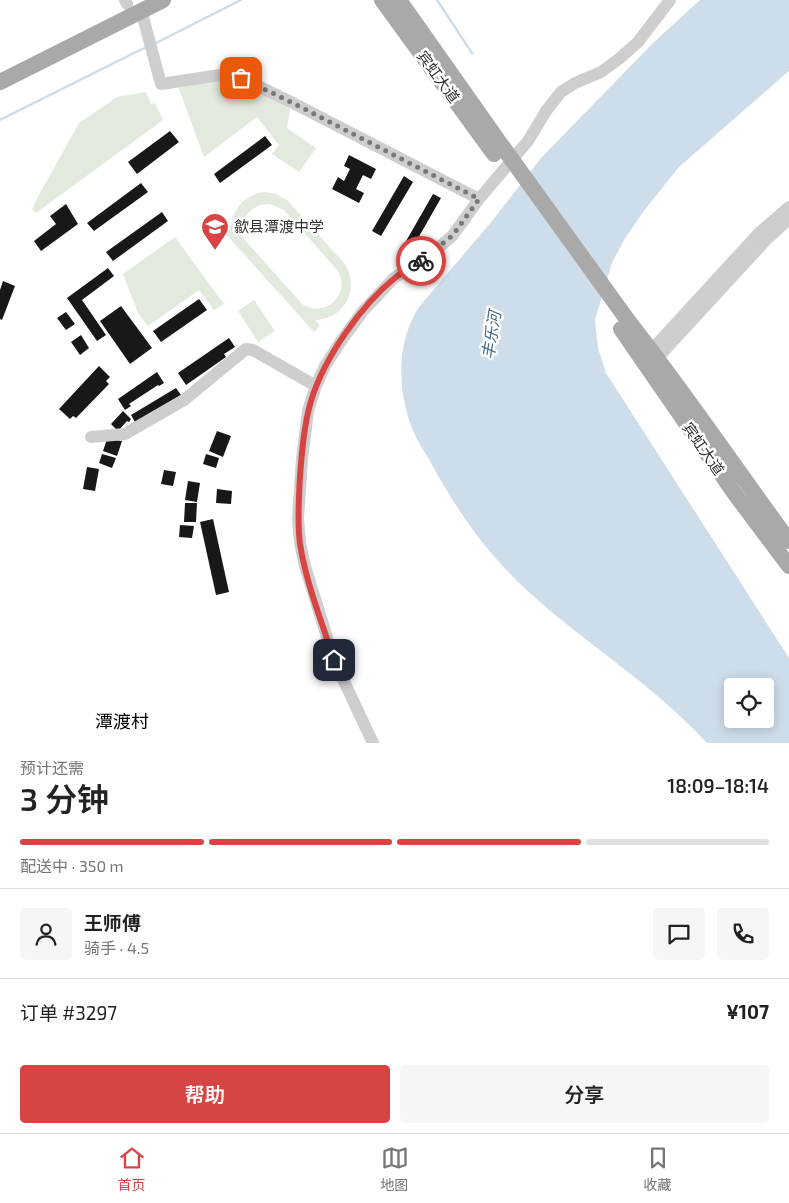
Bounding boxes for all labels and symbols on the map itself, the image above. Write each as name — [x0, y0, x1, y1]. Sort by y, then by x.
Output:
street label: 宾虹大道 — [414, 47, 464, 106]
pin — [220, 57, 262, 99]
school or university icon: 歙县潭渡中学 — [200, 212, 230, 251]
place label: 歙县潭渡中学 — [234, 217, 324, 235]
courier — [396, 236, 446, 286]
water label: 丰乐河 — [477, 307, 504, 360]
street label: 宾虹大道 — [679, 419, 728, 478]
pin — [313, 639, 355, 681]
district label: 潭渡村 — [95, 710, 149, 732]

